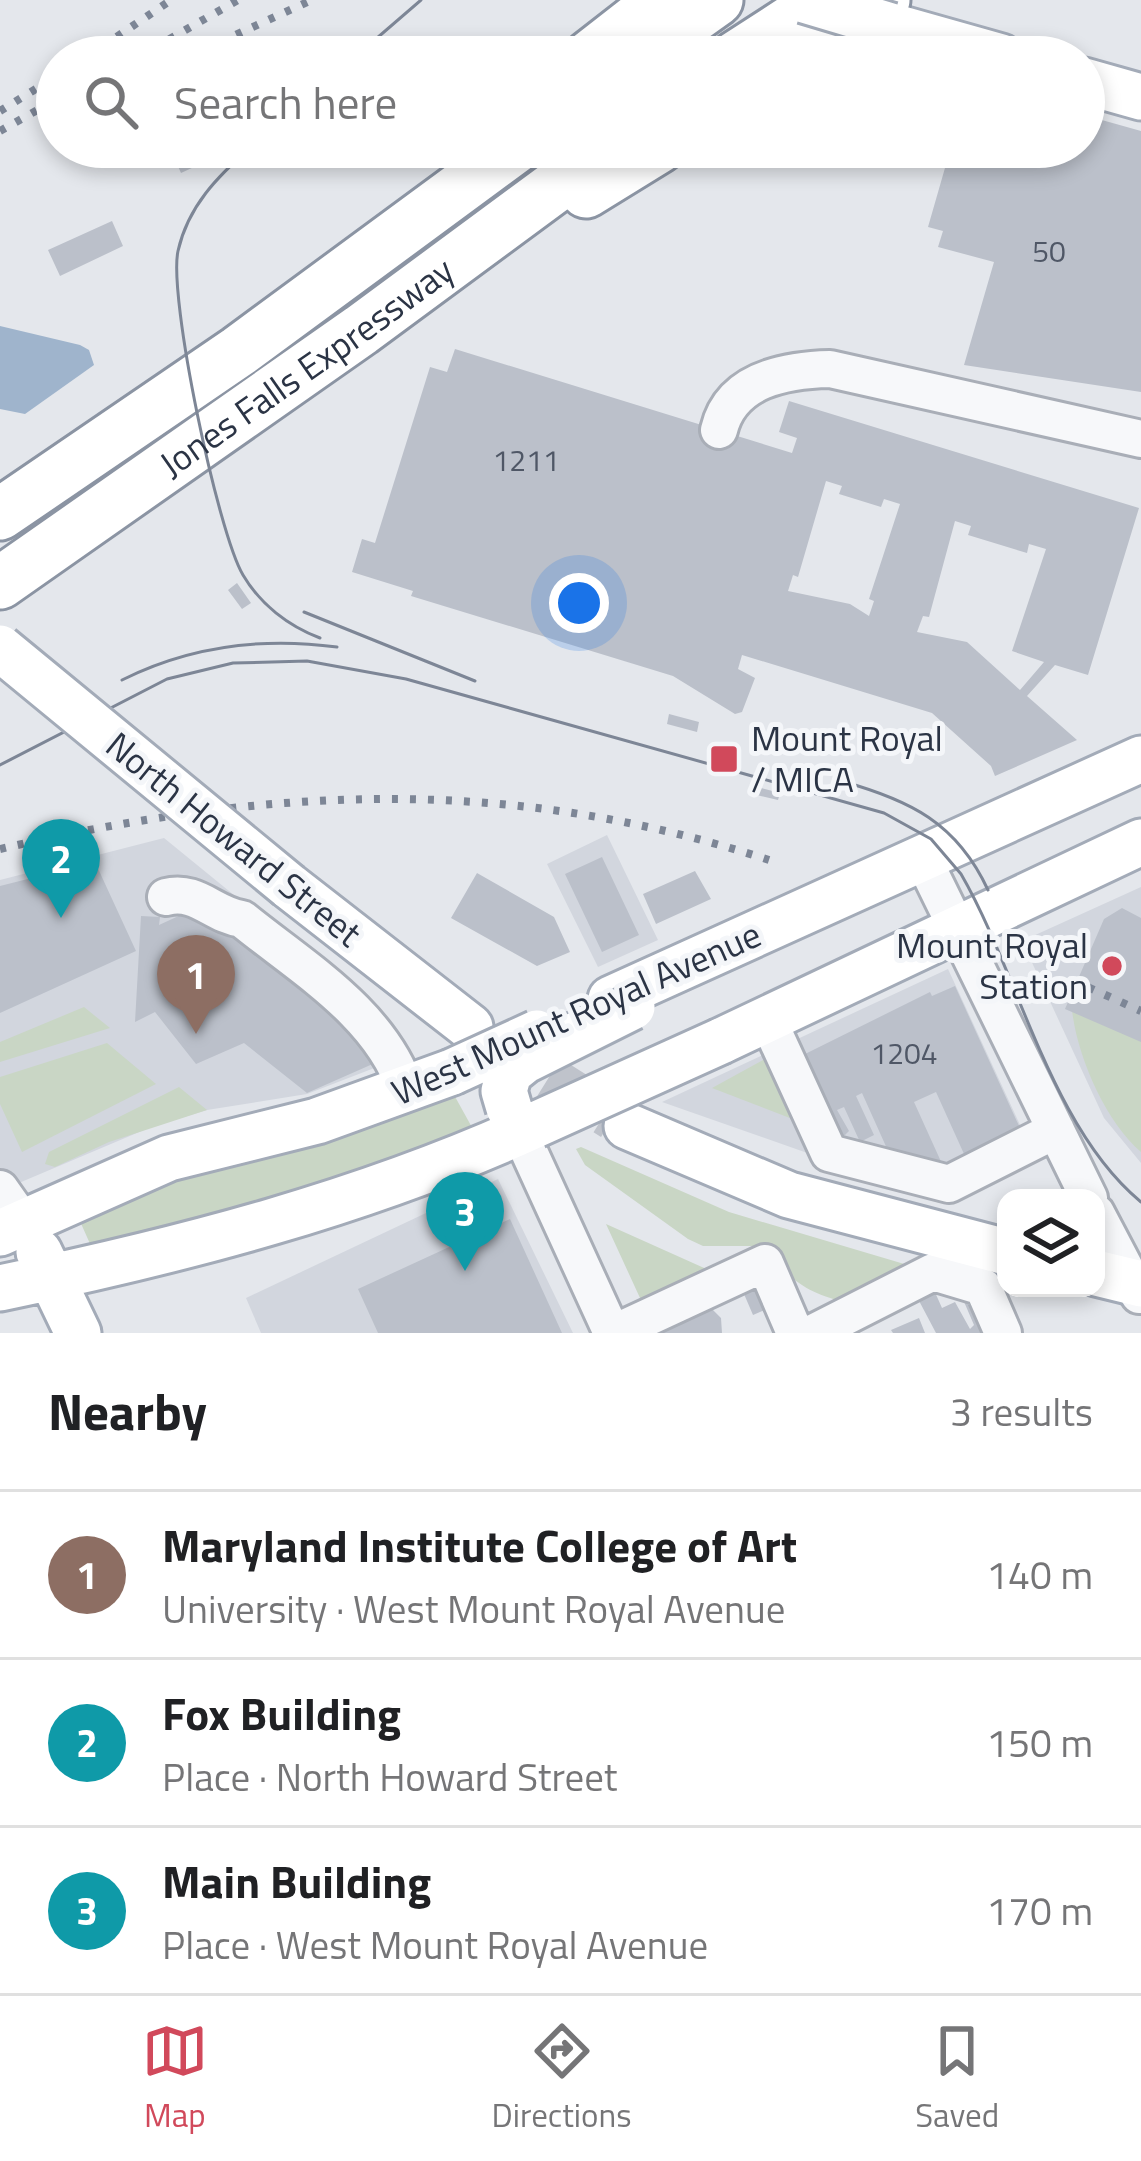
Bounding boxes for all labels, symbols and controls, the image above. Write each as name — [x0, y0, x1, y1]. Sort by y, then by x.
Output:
search box — [36, 36, 1105, 168]
text: Search here — [174, 68, 397, 136]
icon: search — [78, 69, 144, 135]
house number: 50 — [1032, 228, 1066, 274]
street label: Jones Falls Expressway — [148, 243, 465, 490]
house number: 1211 — [492, 437, 560, 483]
your location — [549, 573, 609, 633]
place label: Mount Royal / MICA — [751, 710, 943, 806]
street label: North Howard Street — [94, 718, 374, 959]
marker: Mount Royal / MICA — [708, 743, 740, 775]
pin: 2 — [22, 819, 100, 918]
street label: West Mount Royal Avenue — [382, 906, 769, 1119]
place label: Mount Royal Station — [896, 917, 1088, 1013]
pin: 1 — [157, 935, 235, 1034]
marker: Mount Royal Station — [1099, 953, 1125, 979]
house number: 1204 — [870, 1030, 938, 1076]
pin: 3 — [426, 1172, 504, 1271]
map controls — [997, 1189, 1105, 1297]
button: layers — [997, 1189, 1105, 1297]
text: Nearby — [48, 1372, 207, 1450]
text: 3 results — [950, 1382, 1093, 1441]
text: Maryland Institute College of Art — [162, 1511, 797, 1579]
text: 1 — [76, 1545, 98, 1604]
text: 140 m — [986, 1545, 1093, 1604]
text: University · West Mount Royal Avenue — [162, 1579, 785, 1638]
text: Fox Building — [162, 1679, 401, 1747]
text: 2 — [76, 1713, 98, 1772]
text: 150 m — [986, 1713, 1093, 1772]
text: Place · North Howard Street — [162, 1747, 618, 1806]
text: Main Building — [162, 1847, 431, 1915]
text: 3 — [76, 1881, 98, 1940]
text: 170 m — [986, 1881, 1093, 1940]
text: Place · West Mount Royal Avenue — [162, 1915, 708, 1974]
tab: Map — [142, 2018, 208, 2140]
tab: Directions — [492, 2018, 631, 2140]
tab: Saved — [915, 2018, 999, 2140]

